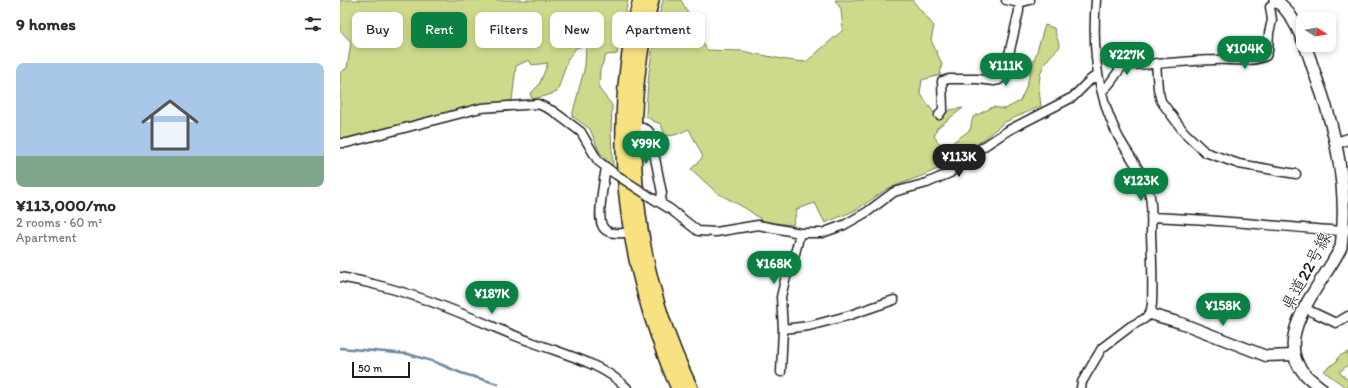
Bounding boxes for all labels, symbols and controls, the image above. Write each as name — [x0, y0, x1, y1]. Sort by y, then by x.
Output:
chip: Buy — [352, 12, 403, 48]
chip: Rent — [411, 12, 467, 48]
chip: Filters — [475, 12, 542, 48]
chip: New — [550, 12, 604, 48]
chip: Apartment — [612, 12, 705, 48]
north arrow — [1296, 12, 1336, 52]
map controls — [1296, 12, 1336, 52]
icon: filters — [302, 13, 324, 35]
text: 9 homes — [16, 14, 76, 34]
pin: ¥104K — [1217, 36, 1273, 70]
text: ¥104K — [1226, 41, 1264, 56]
pin: ¥227K — [1099, 42, 1155, 76]
text: ¥227K — [1109, 47, 1145, 62]
pin: ¥111K — [978, 53, 1034, 87]
text: ¥111K — [989, 58, 1023, 73]
icon: home — [134, 89, 206, 161]
pin: ¥99K — [622, 131, 670, 165]
text: ¥99K — [631, 136, 661, 151]
pin: ¥113K — [931, 144, 987, 178]
text: ¥113K — [942, 149, 976, 164]
pin: ¥123K — [1113, 168, 1169, 202]
text: ¥123K — [1123, 173, 1159, 188]
text: ¥113,000/mo — [16, 195, 116, 215]
text: 2 rooms · 60 m² — [16, 215, 102, 230]
street label: 県道22号線 — [1277, 228, 1335, 314]
text: Apartment — [16, 230, 77, 245]
pin: ¥168K — [746, 251, 802, 285]
text: ¥168K — [756, 256, 792, 271]
pin: ¥187K — [464, 281, 520, 315]
text: ¥187K — [474, 286, 510, 301]
pin: ¥158K — [1195, 293, 1251, 327]
text: ¥158K — [1205, 298, 1241, 313]
scale bar — [352, 360, 410, 379]
text: 50 m — [358, 362, 382, 375]

